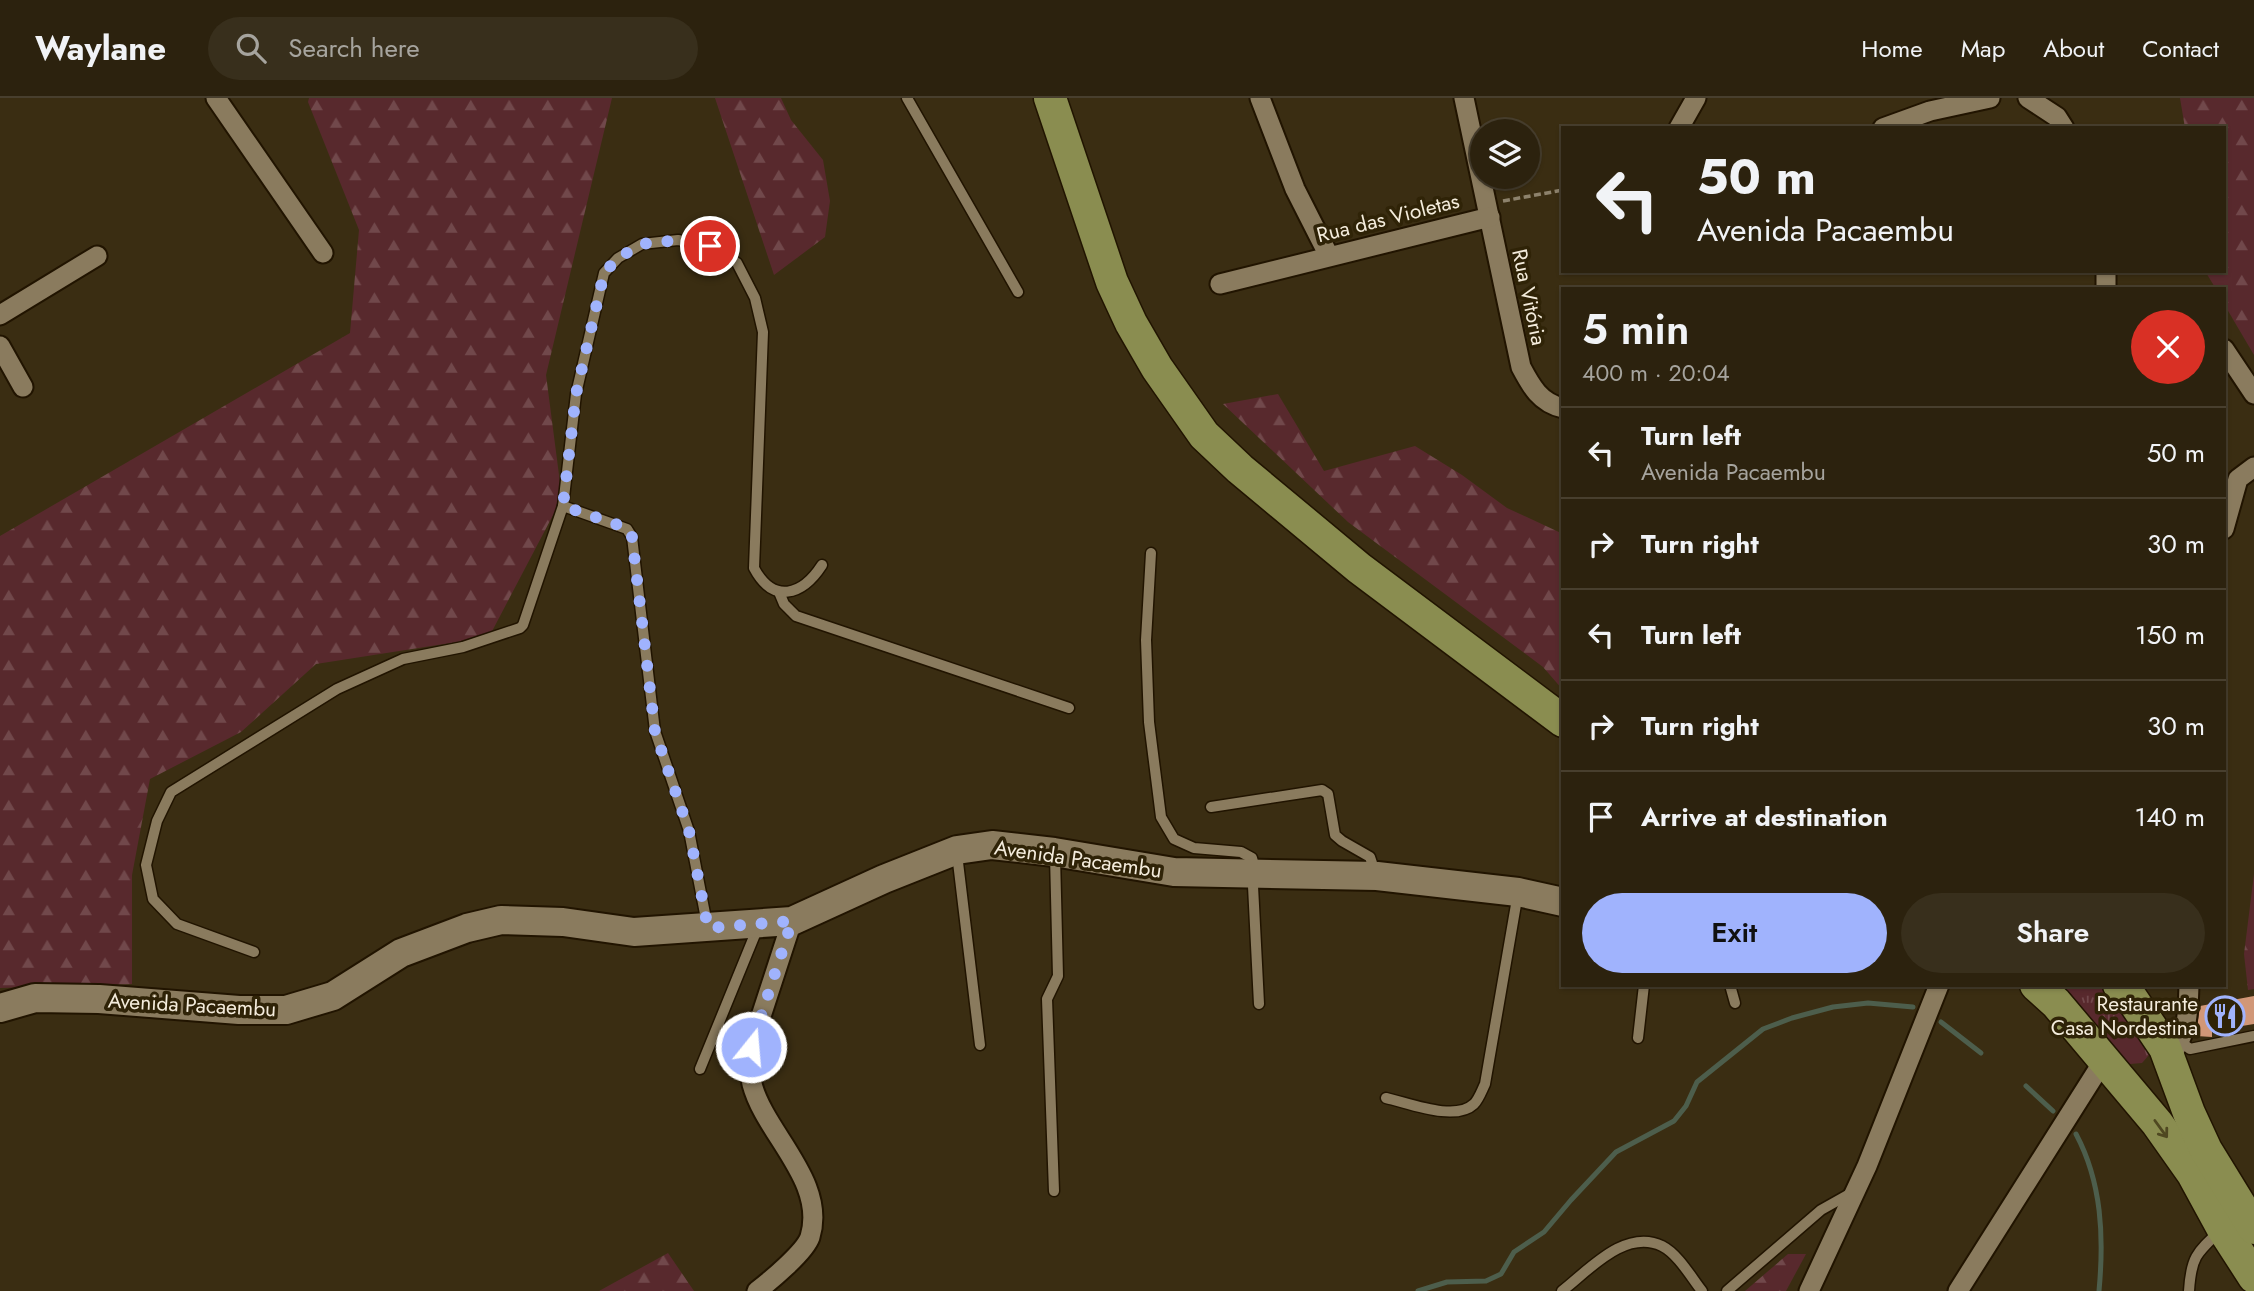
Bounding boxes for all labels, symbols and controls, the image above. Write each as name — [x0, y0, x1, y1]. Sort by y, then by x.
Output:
search box — [208, 17, 698, 80]
text: Waylane — [35, 25, 166, 72]
icon: search — [232, 29, 270, 67]
text: Search here — [288, 29, 420, 67]
text: Home — [1861, 31, 1923, 66]
text: Map — [1961, 31, 2005, 66]
text: About — [2043, 31, 2104, 66]
text: Contact — [2142, 31, 2219, 66]
map controls — [1470, 119, 1540, 189]
button: layers — [1470, 119, 1540, 189]
text: 50 m — [1697, 142, 1816, 212]
icon: left — [1582, 154, 1673, 245]
street label: Rua das Violetas — [1314, 186, 1462, 250]
text: Avenida Pacaembu — [1697, 207, 1954, 253]
pin — [680, 216, 740, 276]
icon: arrive — [691, 227, 729, 265]
street label: Rua Vitória — [1504, 246, 1554, 348]
text: 5 min — [1582, 299, 1689, 360]
button: close — [2131, 310, 2205, 384]
text: 400 m · 20:04 — [1582, 356, 1730, 390]
text: Turn left — [1641, 417, 1741, 455]
icon: left — [1582, 434, 1620, 472]
text: 50 m — [2147, 434, 2205, 472]
text: Avenida Pacaembu — [1641, 455, 1826, 489]
icon: right — [1582, 525, 1620, 563]
text: Turn right — [1641, 525, 1759, 563]
text: 30 m — [2147, 525, 2205, 563]
icon: left — [1582, 616, 1620, 654]
text: Turn left — [1641, 616, 1741, 654]
text: 150 m — [2135, 616, 2205, 654]
icon: right — [1582, 707, 1620, 745]
text: Turn right — [1641, 707, 1759, 745]
text: 30 m — [2147, 707, 2205, 745]
icon: arrive — [1582, 798, 1620, 836]
text: Arrive at destination — [1641, 798, 1888, 836]
text: 140 m — [2134, 798, 2205, 836]
street label: Avenida Pacaembu — [992, 832, 1164, 886]
button: Exit — [1582, 893, 1887, 973]
button: Share — [1901, 893, 2205, 973]
street label: Avenida Pacaembu — [107, 986, 277, 1024]
place label: Restaurante Casa Nordestina — [2051, 989, 2198, 1043]
restaurant icon: Restaurante Casa Nordestina — [2204, 995, 2246, 1037]
position arrow — [714, 1010, 788, 1084]
one-way arrow — [2154, 1119, 2168, 1138]

